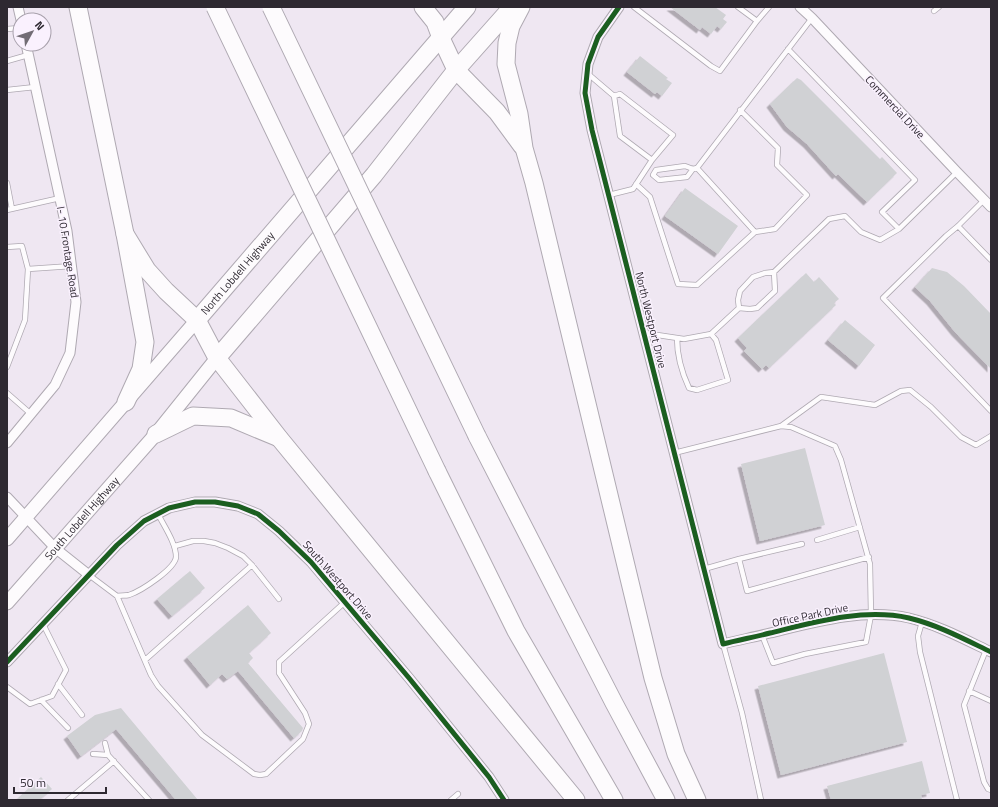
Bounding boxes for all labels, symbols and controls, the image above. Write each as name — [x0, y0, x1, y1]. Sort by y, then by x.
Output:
north arrow — [12, 12, 52, 52]
text: N — [31, 18, 48, 34]
street label: Commercial Drive — [862, 72, 929, 142]
street label: I- 10 Frontage Road — [53, 205, 83, 299]
street label: North Lobdell Highway — [197, 227, 278, 318]
street label: North Westport Drive — [631, 270, 671, 370]
street label: South Lobdell Highway — [41, 473, 123, 563]
street label: South Westport Drive — [299, 537, 377, 623]
street label: Office Park Drive — [771, 599, 850, 631]
scale bar — [14, 769, 106, 795]
text: 50 m — [20, 773, 46, 792]

